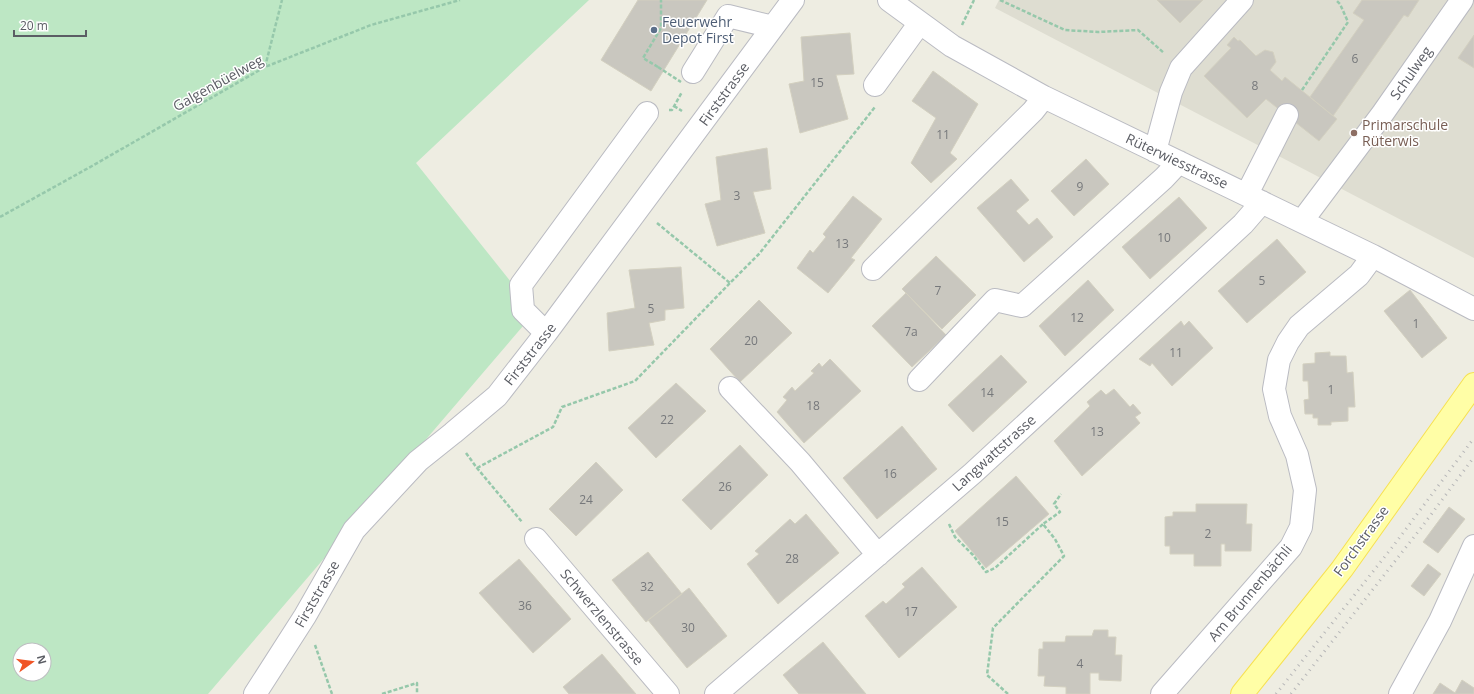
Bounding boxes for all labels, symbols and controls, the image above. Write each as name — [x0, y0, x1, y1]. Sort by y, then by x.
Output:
scale bar — [14, 12, 86, 38]
place label: Feuerwehr Depot First — [662, 12, 734, 47]
text: 20 m — [20, 17, 48, 34]
marker: Feuerwehr Depot First — [649, 25, 659, 35]
street label: Schulweg — [1385, 42, 1436, 103]
street label: Galgenbüelweg — [169, 50, 267, 115]
house number: 6 — [1352, 50, 1359, 67]
street label: Firststrasse — [694, 58, 753, 129]
house number: 15 — [810, 74, 824, 91]
house number: 8 — [1252, 77, 1259, 94]
place label: Primarschule Rüterwis — [1362, 115, 1448, 150]
house number: 11 — [936, 126, 950, 143]
street label: Rüterwiesstrasse — [1123, 128, 1232, 193]
marker: Primarschule Rüterwis — [1349, 128, 1359, 138]
house number: 9 — [1077, 178, 1084, 195]
house number: 3 — [734, 187, 741, 204]
house number: 10 — [1157, 229, 1171, 246]
house number: 13 — [835, 235, 849, 252]
house number: 5 — [1259, 272, 1266, 289]
house number: 7 — [935, 282, 942, 299]
house number: 5 — [648, 300, 655, 317]
house number: 12 — [1070, 309, 1084, 326]
house number: 1 — [1413, 315, 1419, 332]
street label: Firststrasse — [499, 318, 560, 389]
house number: 7a — [904, 323, 918, 340]
house number: 20 — [744, 332, 758, 349]
house number: 11 — [1169, 344, 1183, 361]
house number: 1 — [1328, 381, 1334, 398]
house number: 14 — [980, 384, 994, 401]
house number: 18 — [806, 397, 820, 414]
street label: Langwattstrasse — [948, 410, 1040, 495]
house number: 22 — [660, 411, 674, 428]
house number: 13 — [1090, 423, 1104, 440]
house number: 16 — [883, 465, 897, 482]
house number: 26 — [718, 478, 732, 495]
house number: 24 — [579, 491, 593, 508]
street label: Forchstrasse — [1329, 501, 1393, 580]
house number: 15 — [995, 513, 1009, 530]
house number: 2 — [1205, 525, 1212, 542]
street label: Am Brunnenbächli — [1203, 540, 1296, 645]
house number: 28 — [785, 550, 799, 567]
street label: Firststrasse — [290, 557, 343, 631]
street label: Schwerzlenstrasse — [556, 564, 648, 669]
house number: 32 — [640, 578, 654, 595]
house number: 36 — [518, 597, 532, 614]
house number: 17 — [904, 603, 918, 620]
house number: 30 — [681, 619, 695, 636]
north arrow — [12, 642, 52, 682]
text: N — [34, 653, 51, 666]
house number: 4 — [1077, 655, 1084, 672]

